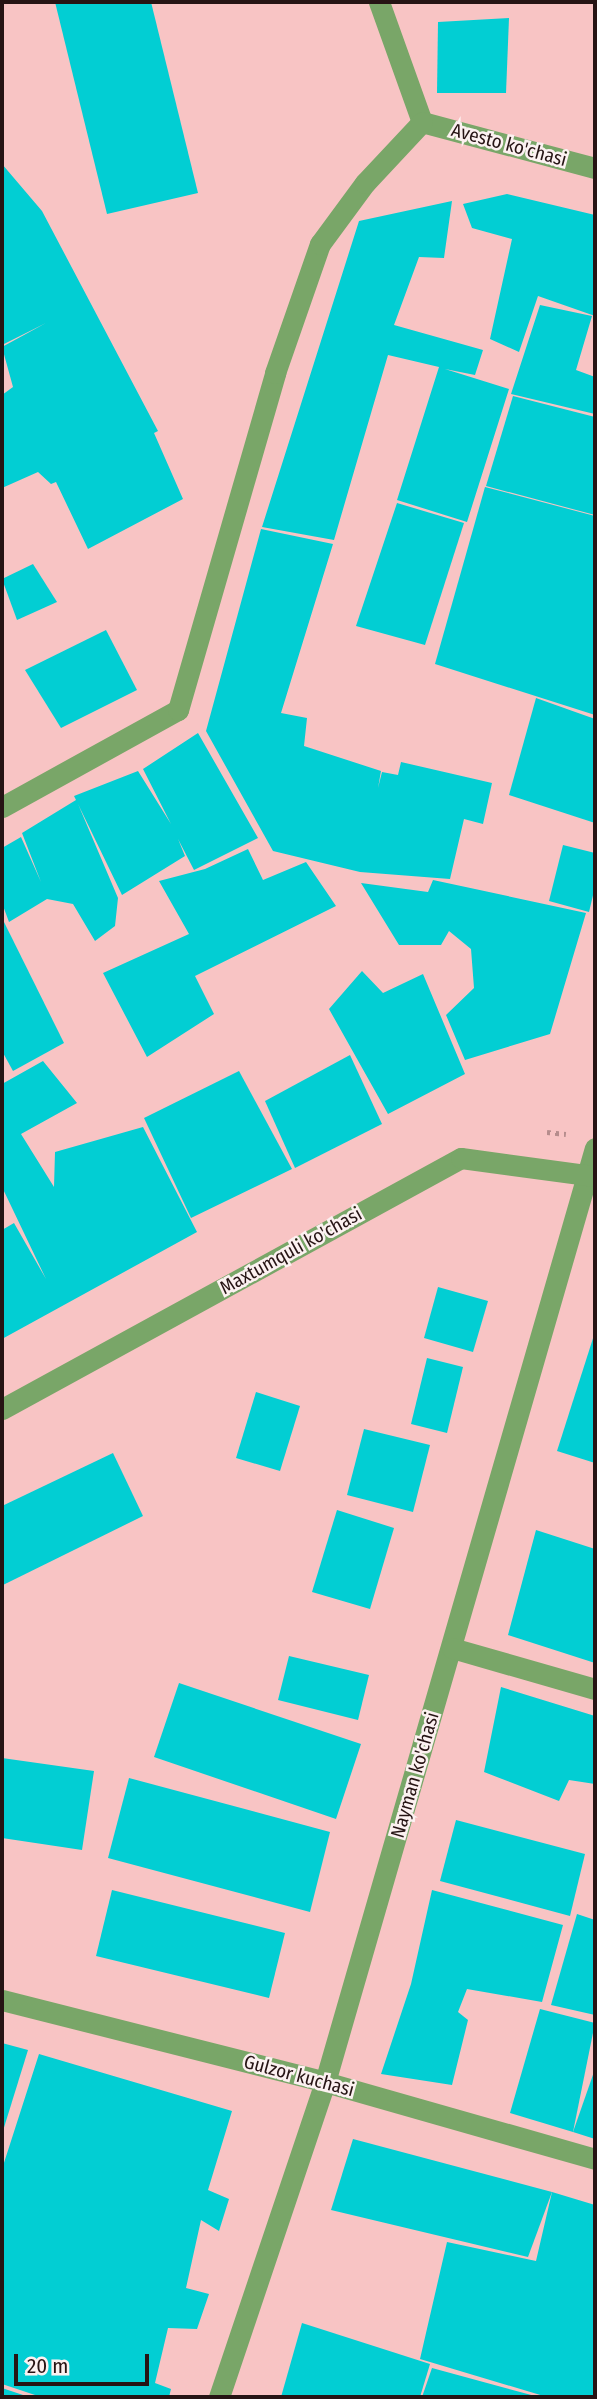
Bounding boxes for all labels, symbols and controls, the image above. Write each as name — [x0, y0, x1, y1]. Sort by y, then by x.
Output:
street label: Avesto ko'chasi — [449, 119, 569, 171]
street label: Maxtumquli ko'chasi — [216, 1203, 366, 1299]
street label: Nayman ko'chasi — [386, 1709, 444, 1841]
street label: Gulzor kuchasi — [241, 2050, 357, 2102]
scale bar — [18, 2340, 152, 2384]
text: 20 m — [27, 2353, 68, 2379]

